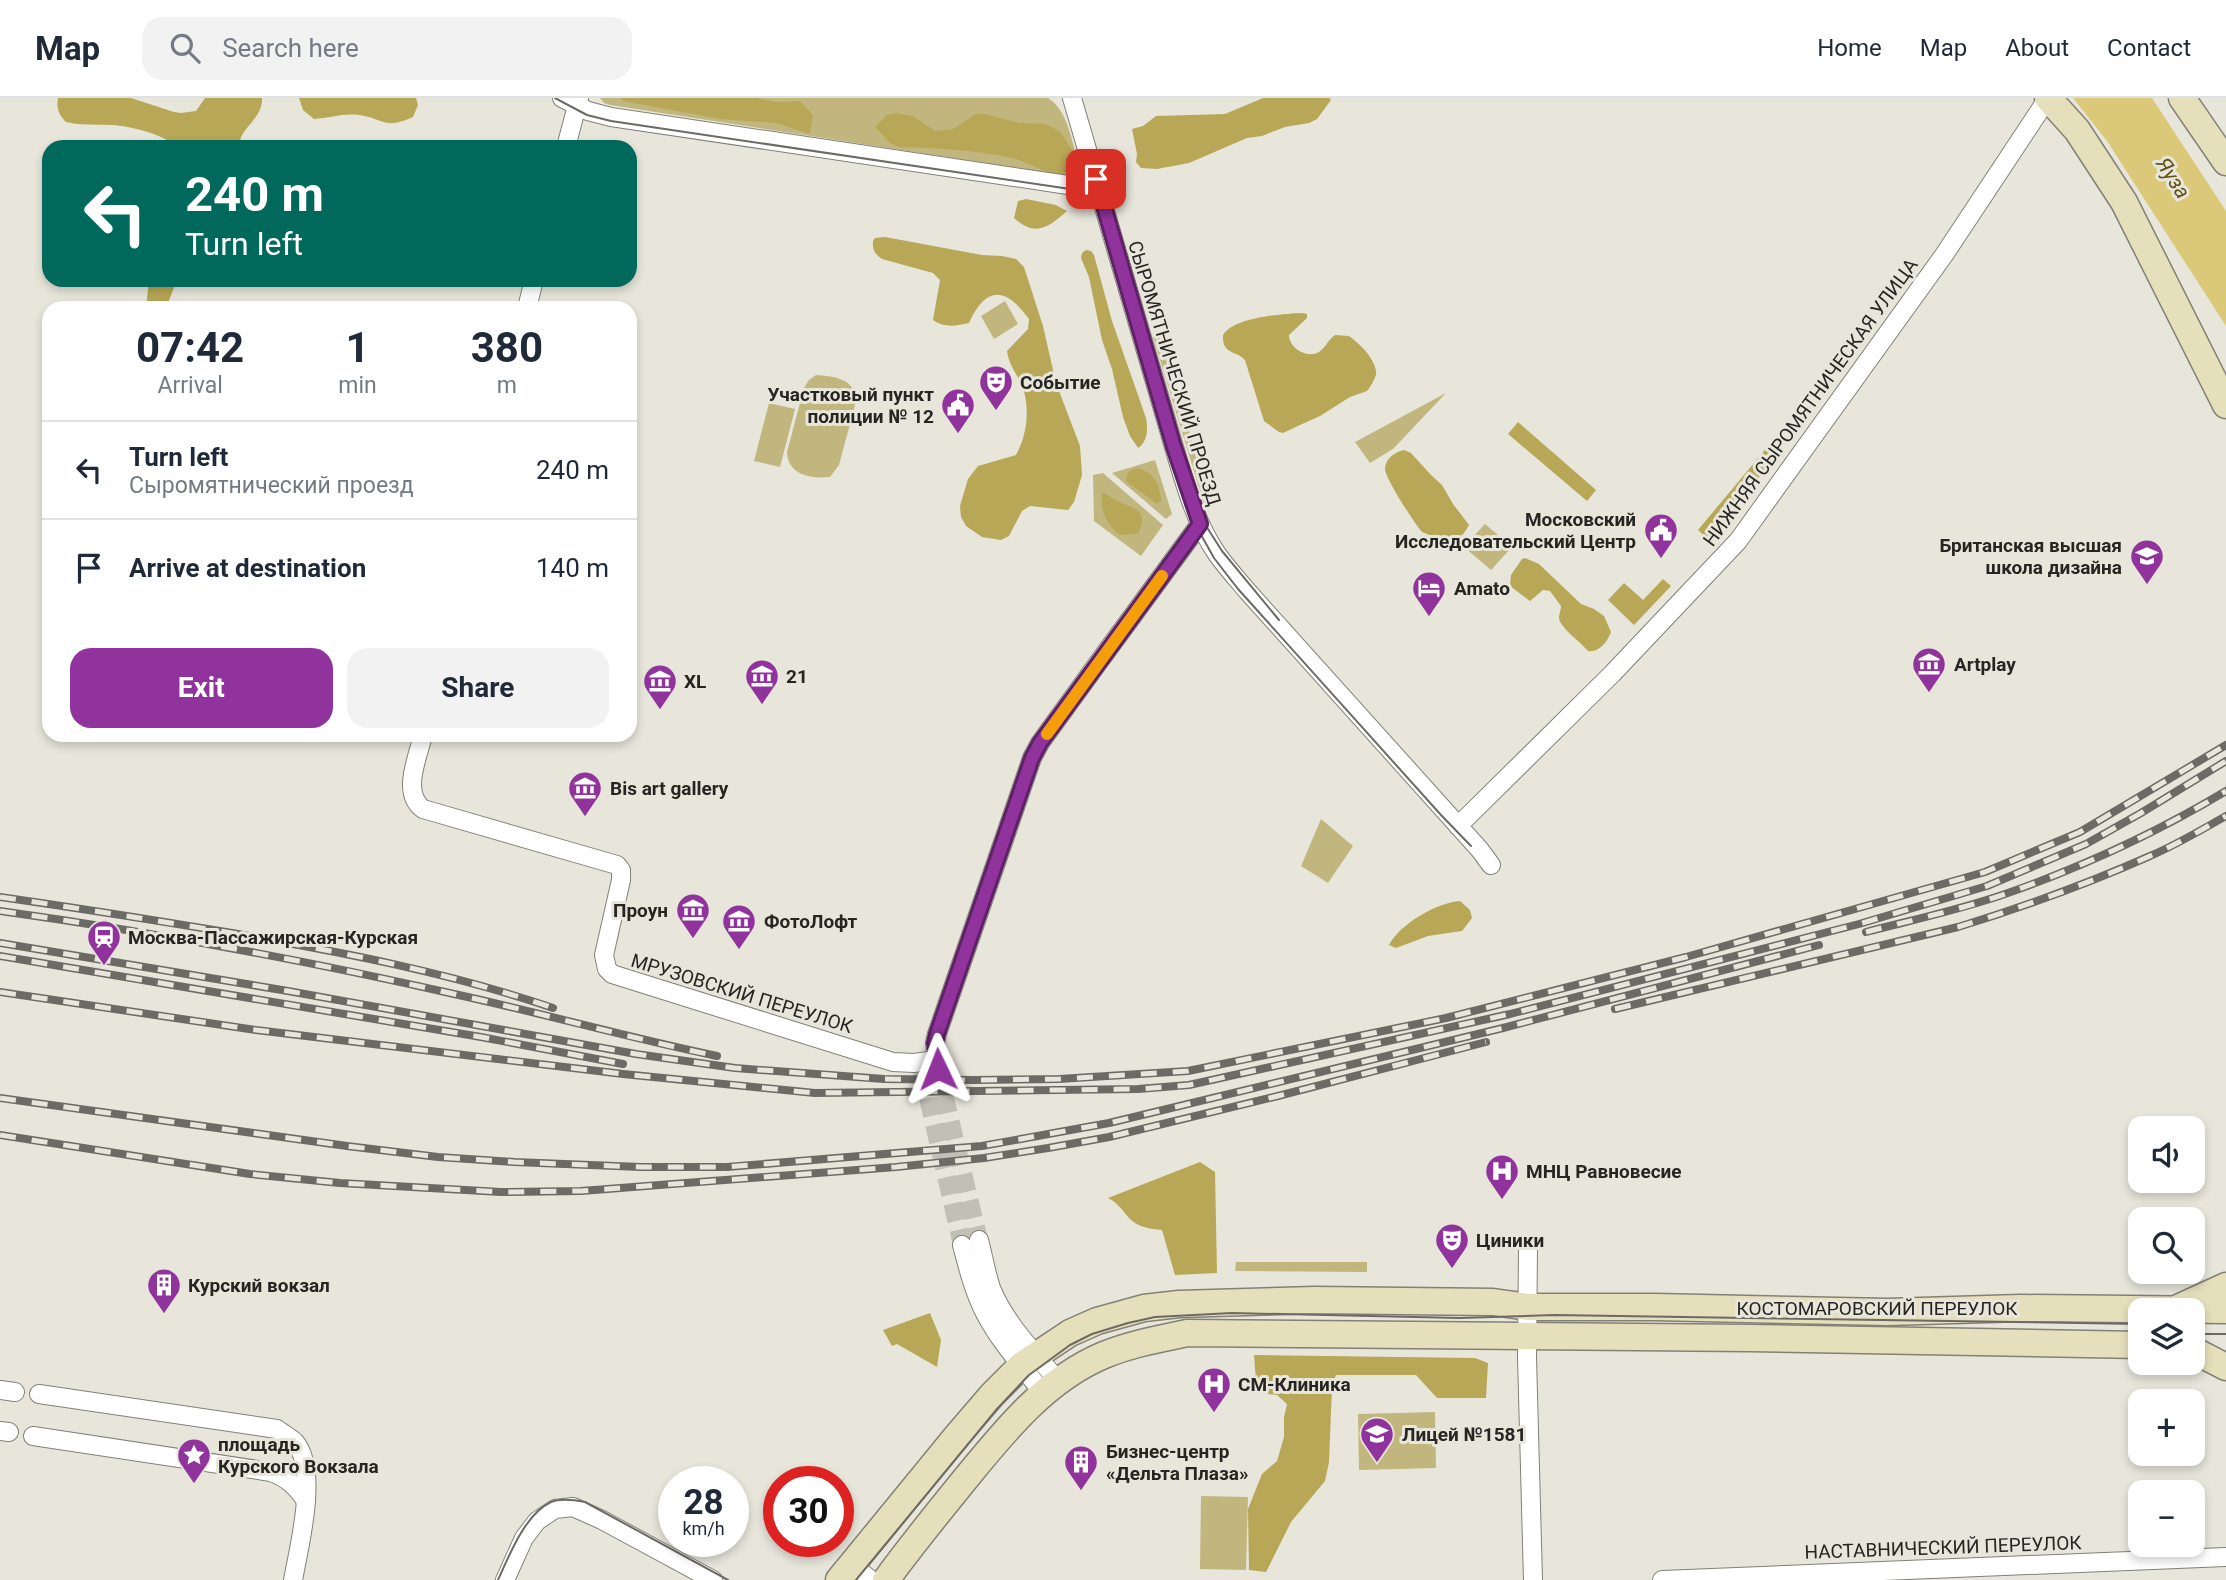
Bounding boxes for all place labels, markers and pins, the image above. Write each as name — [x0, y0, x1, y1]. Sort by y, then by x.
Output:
pin — [1066, 149, 1126, 209]
theatre icon: Событие — [977, 363, 1015, 412]
place label: Событие — [1020, 371, 1100, 394]
place label: Участковый пункт полиции № 12 — [768, 383, 934, 428]
public building icon: Участковый пункт полиции № 12 — [939, 386, 977, 435]
place label: Московский Исследовательский Центр — [1395, 508, 1636, 553]
public building icon: Московский Исследовательский Центр — [1642, 511, 1680, 560]
place label: Британская высшая школа дизайна — [1939, 534, 2122, 579]
school or university icon: Британская высшая школа дизайна — [2128, 537, 2166, 586]
hotel icon: Amato — [1410, 569, 1448, 618]
place label: Amato — [1454, 577, 1510, 600]
museum icon: Artplay — [1910, 645, 1948, 694]
place label: Artplay — [1954, 653, 2016, 676]
museum icon: 21 — [743, 657, 781, 706]
museum icon: XL — [641, 662, 679, 711]
place label: 21 — [786, 665, 808, 688]
place label: XL — [684, 670, 706, 693]
museum icon: Bis art gallery — [566, 769, 604, 818]
place label: Bis art gallery — [610, 777, 729, 800]
museum icon: Проун — [674, 891, 712, 940]
place label: Проун — [613, 899, 668, 922]
museum icon: ФотоЛофт — [720, 902, 758, 951]
place label: ФотоЛофт — [764, 910, 858, 933]
station icon: Москва-Пассажирская-Курская — [85, 918, 123, 967]
place label: Москва-Пассажирская-Курская — [128, 926, 418, 949]
hospital icon: МНЦ Равновесие — [1483, 1152, 1521, 1201]
place label: МНЦ Равновесие — [1526, 1160, 1682, 1183]
theatre icon: Циники — [1433, 1221, 1471, 1270]
place label: Циники — [1476, 1229, 1544, 1252]
building icon: Курский вокзал — [145, 1266, 183, 1315]
place label: Курский вокзал — [188, 1274, 330, 1297]
hospital icon: СМ-Клиника — [1195, 1365, 1233, 1414]
place label: СМ-Клиника — [1238, 1373, 1351, 1396]
school or university icon: Лицей №1581 — [1358, 1415, 1396, 1464]
place label: Лицей №1581 — [1402, 1423, 1526, 1446]
place label: площадь Курского Вокзала — [218, 1433, 379, 1478]
place icon: площадь Курского Вокзала — [175, 1436, 213, 1485]
place label: Бизнес-центр «Дельта Плаза» — [1106, 1440, 1248, 1485]
building icon: Бизнес-центр «Дельта Плаза» — [1062, 1443, 1100, 1492]

